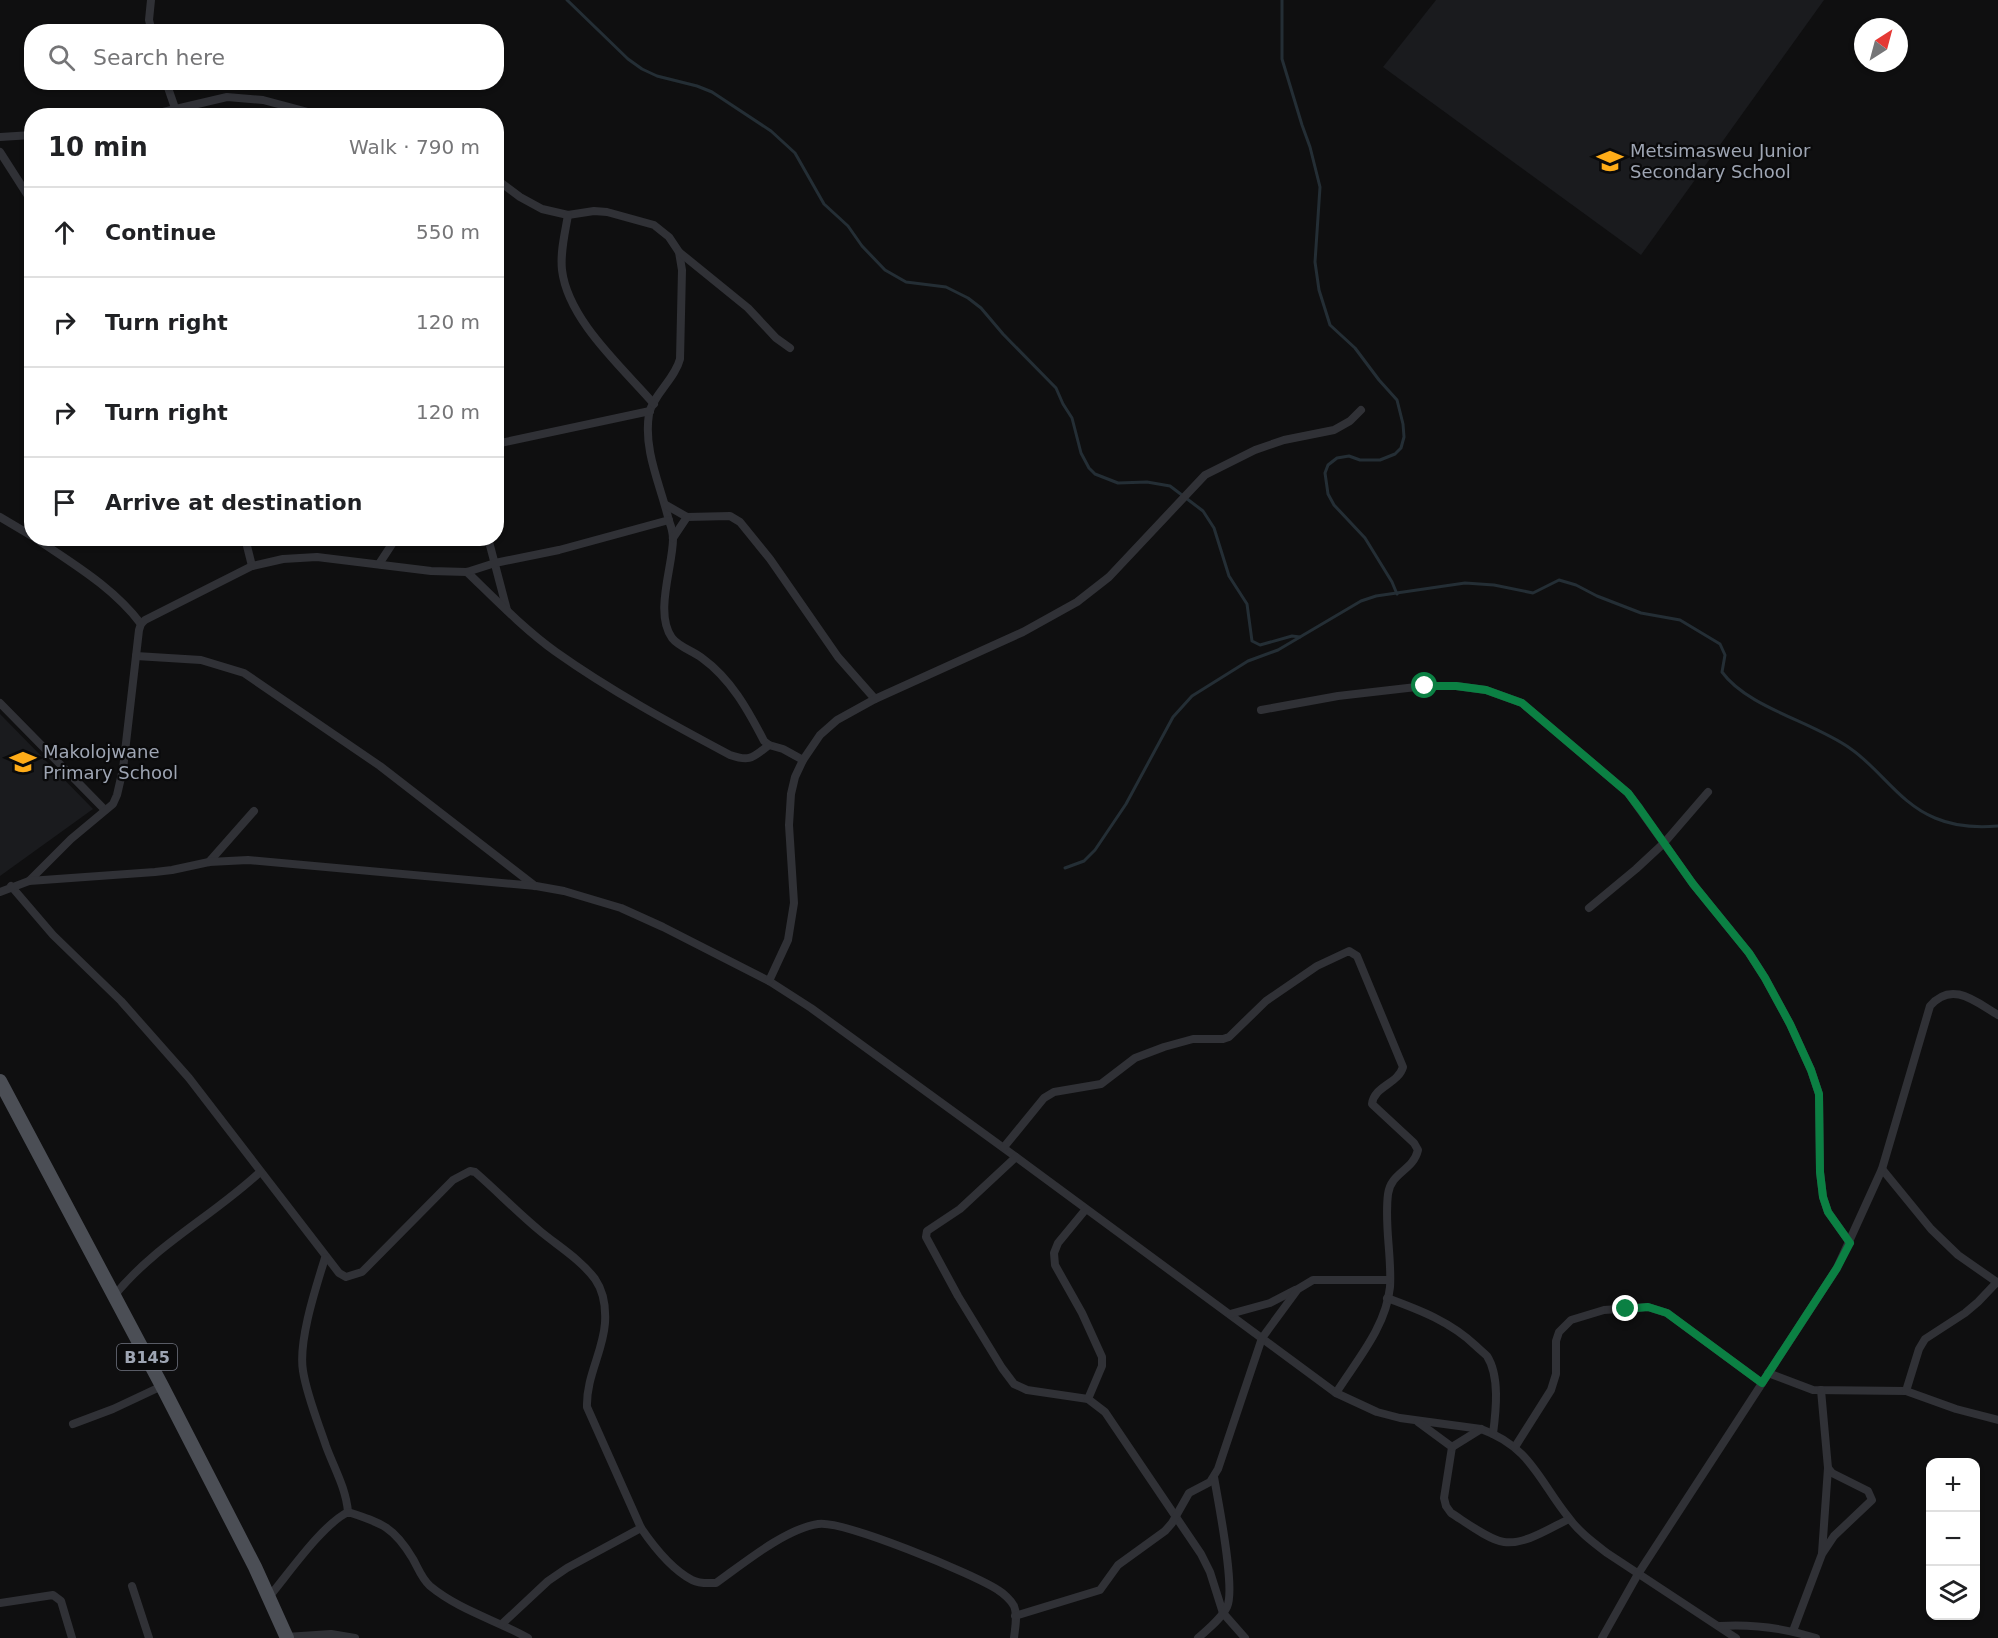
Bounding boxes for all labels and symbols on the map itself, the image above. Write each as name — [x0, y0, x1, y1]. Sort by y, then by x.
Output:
north arrow — [1854, 18, 1908, 72]
place label: Metsimasweu Junior Secondary School — [1630, 140, 1811, 182]
school or university icon: Metsimasweu Junior Secondary School — [1595, 146, 1625, 176]
route start — [1411, 672, 1437, 698]
place label: Makolojwane Primary School — [43, 741, 178, 783]
school or university icon: Makolojwane Primary School — [8, 747, 38, 777]
route end — [1612, 1295, 1638, 1321]
road number: B145 — [117, 1344, 177, 1370]

